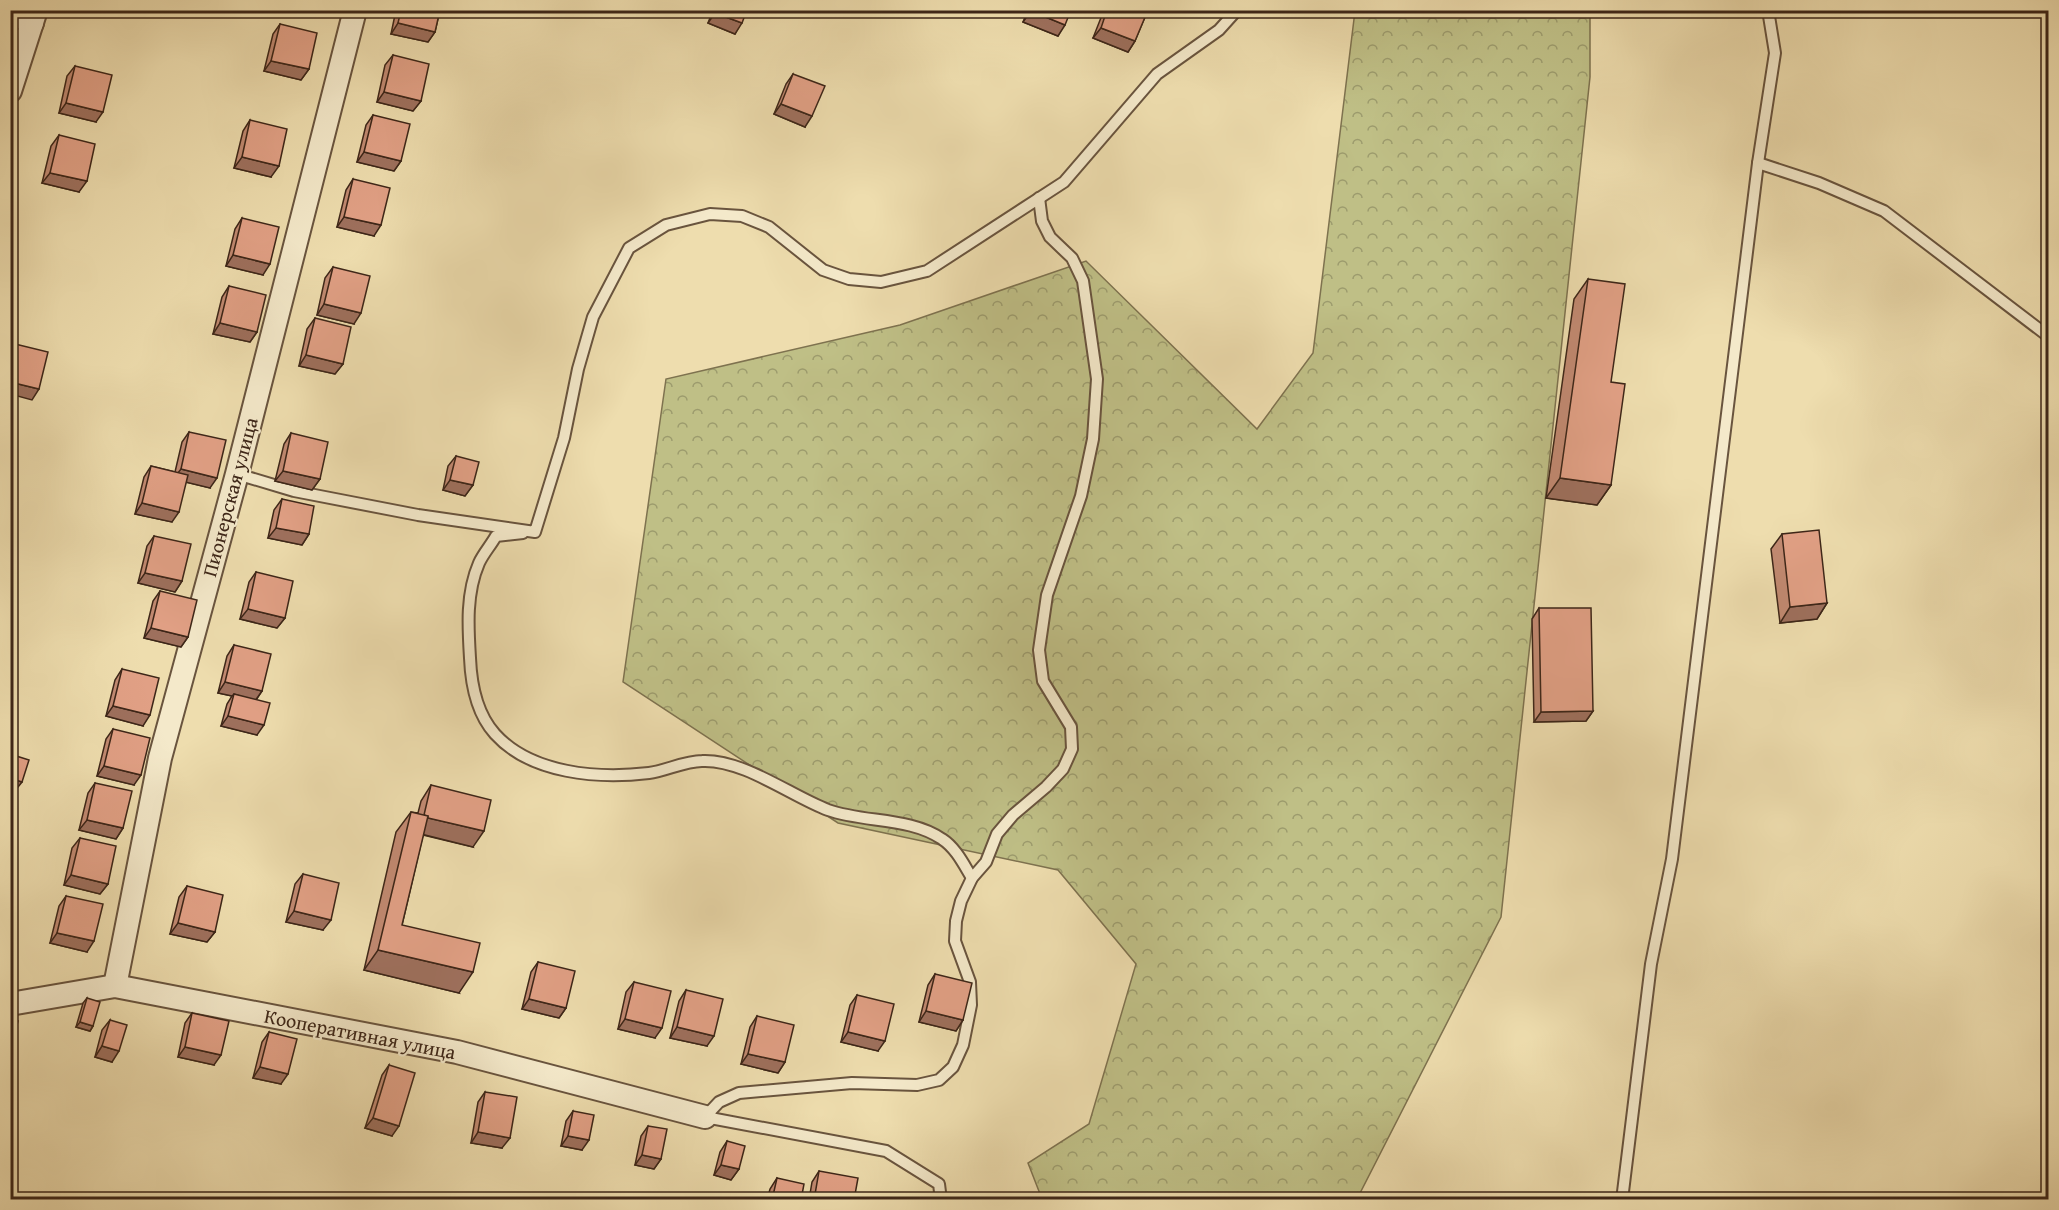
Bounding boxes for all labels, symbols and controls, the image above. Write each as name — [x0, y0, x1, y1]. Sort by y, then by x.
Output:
street label: Пионерская улица — [194, 413, 265, 580]
street label: Кооперативная улица — [262, 1001, 459, 1066]

